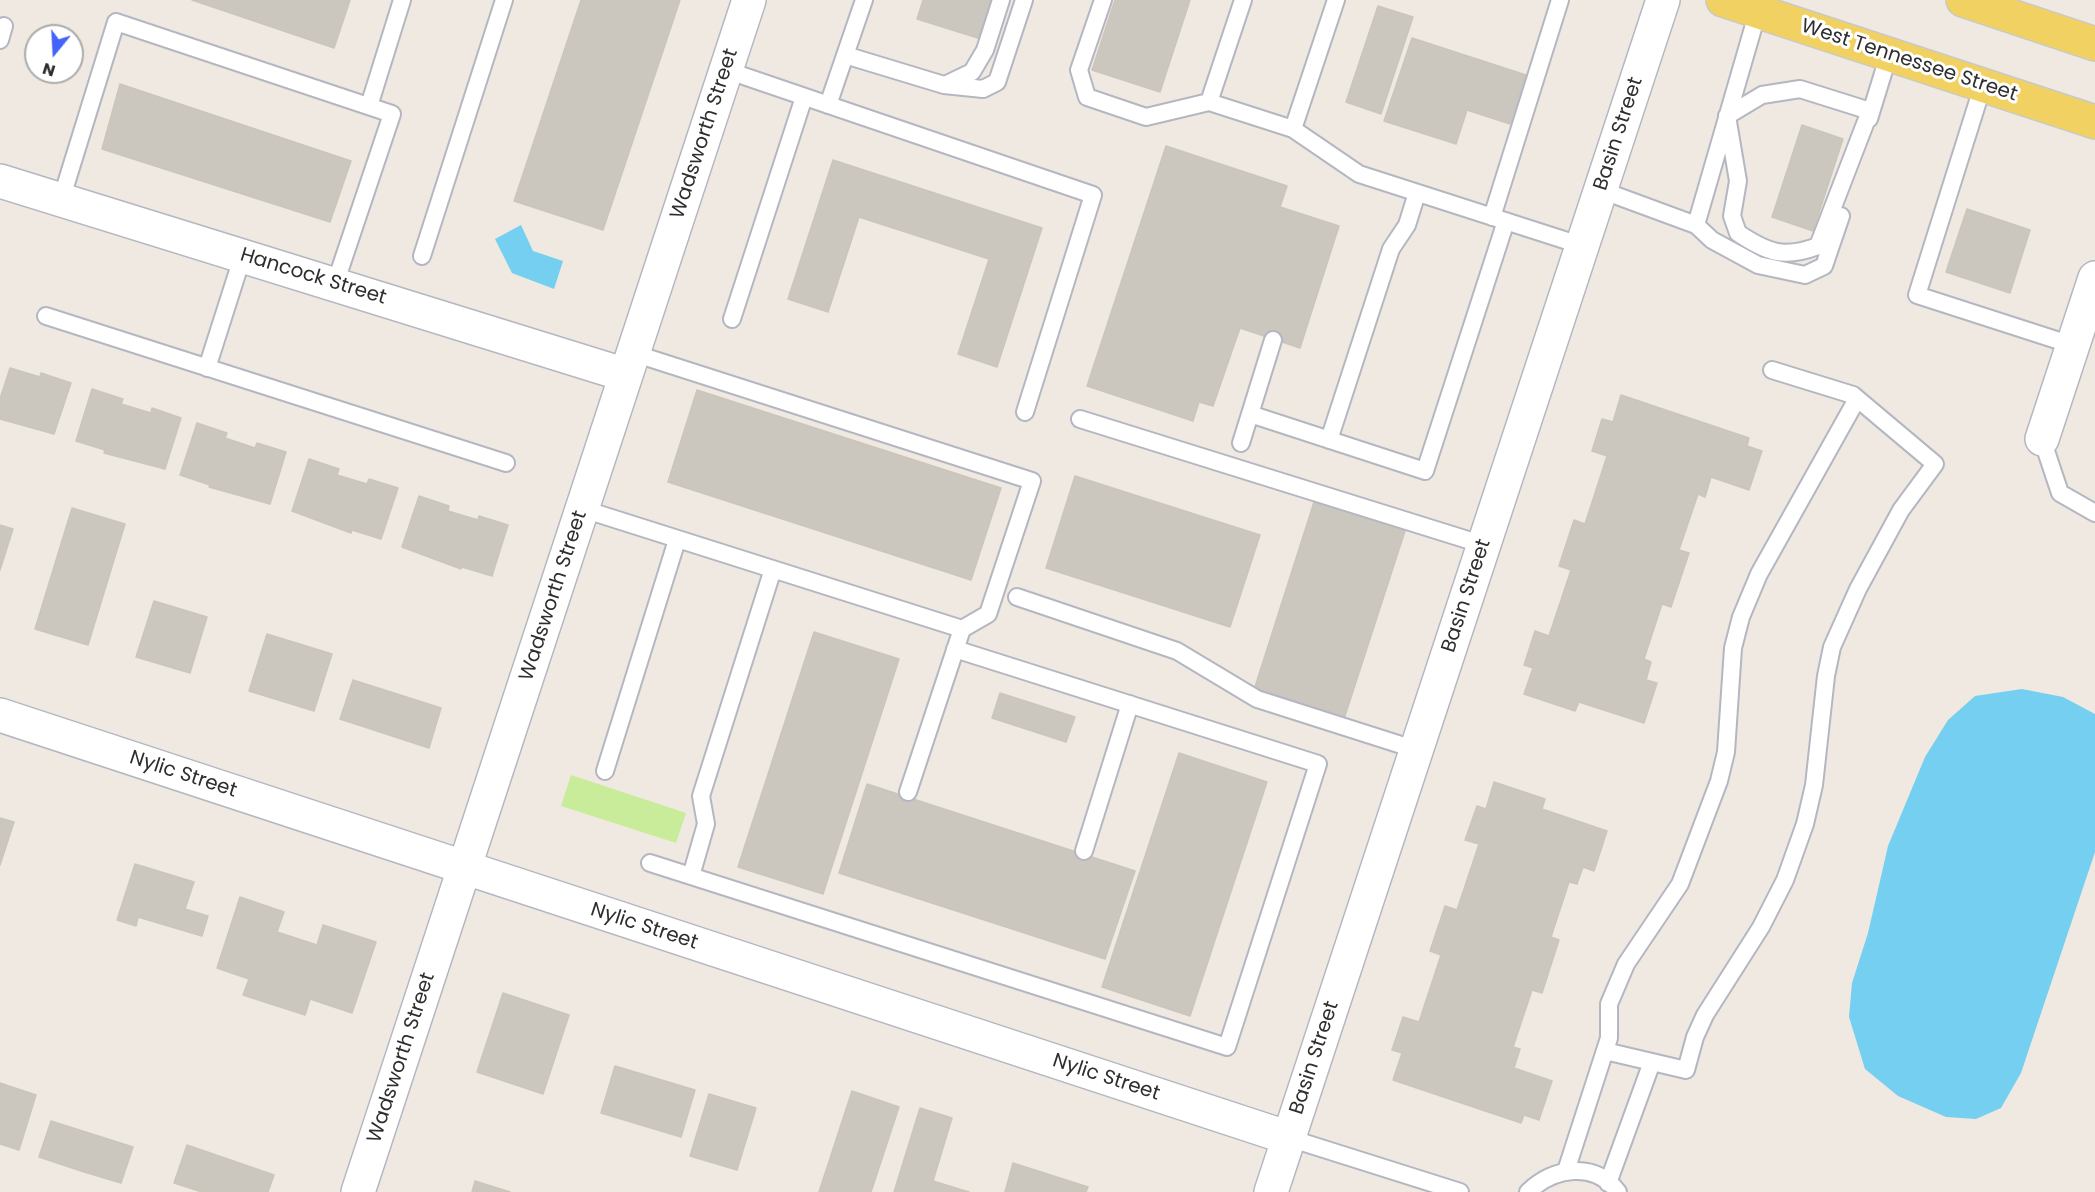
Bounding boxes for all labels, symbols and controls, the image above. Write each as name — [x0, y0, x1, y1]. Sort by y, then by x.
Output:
street label: West Tennessee Street — [1798, 15, 2020, 107]
north arrow — [24, 24, 84, 84]
street label: Wadsworth Street — [666, 46, 744, 222]
text: N — [40, 57, 58, 82]
street label: Basin Street — [1589, 74, 1649, 194]
street label: Hancock Street — [237, 243, 389, 311]
street label: Wadsworth Street — [515, 508, 593, 684]
street label: Basin Street — [1437, 536, 1497, 656]
street label: Nylic Street — [126, 746, 240, 804]
street label: Nylic Street — [587, 898, 701, 956]
street label: Wadsworth Street — [363, 970, 441, 1146]
street label: Basin Street — [1285, 998, 1345, 1118]
street label: Nylic Street — [1049, 1049, 1163, 1107]

